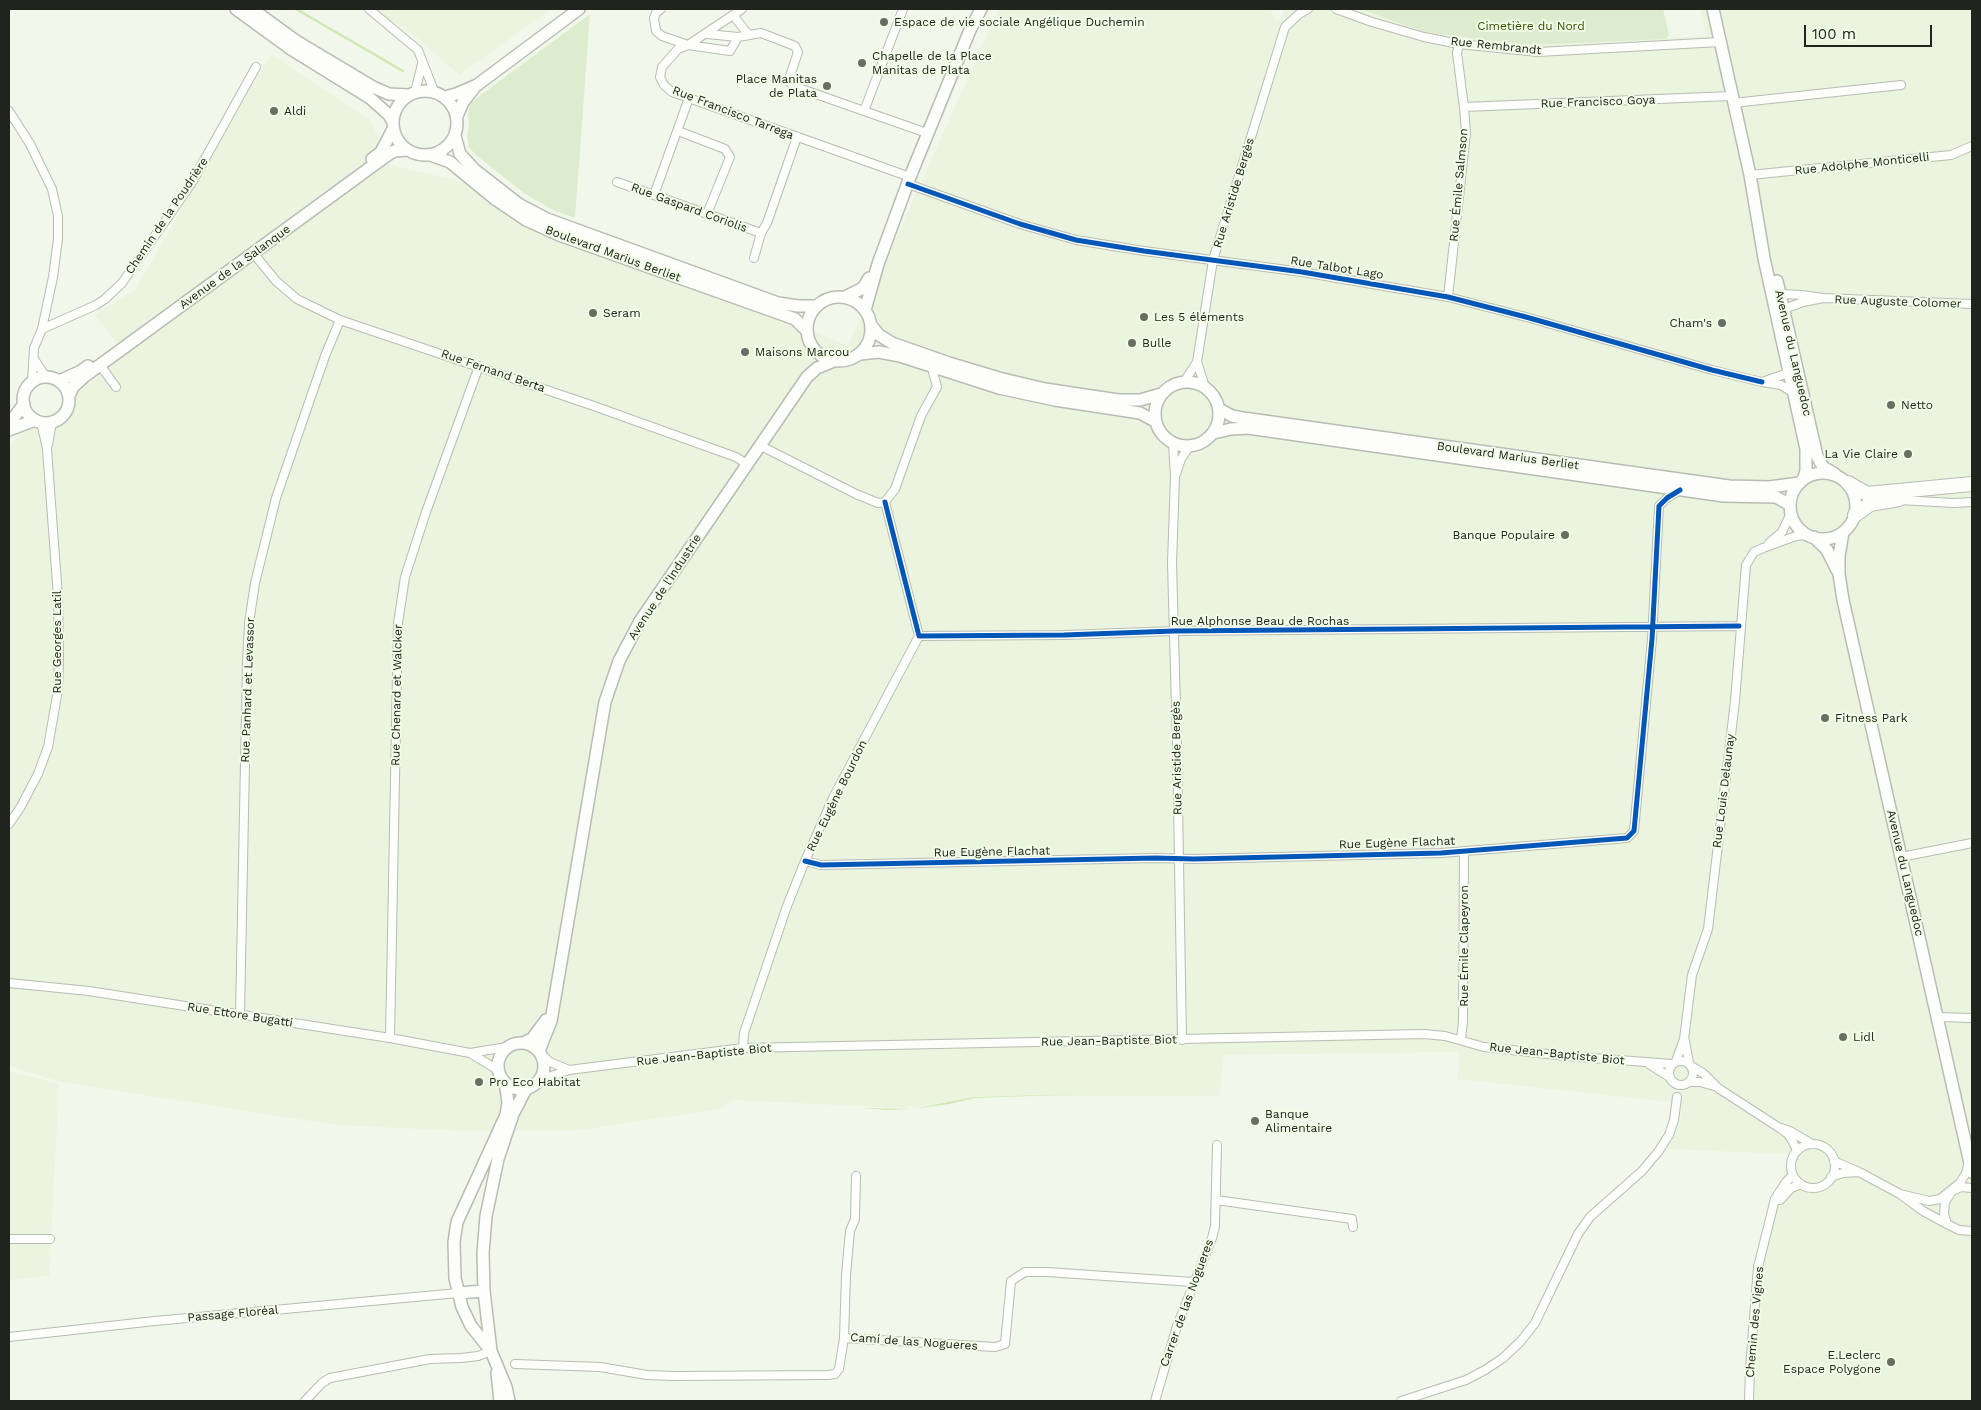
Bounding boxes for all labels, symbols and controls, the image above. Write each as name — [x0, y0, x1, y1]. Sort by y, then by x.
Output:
place label: Espace de vie sociale Angélique Duchemin — [894, 15, 1145, 29]
scale bar — [1806, 15, 1934, 47]
marker: Espace de vie sociale Angélique Duchemin — [878, 16, 890, 28]
park label: Cimetière du Nord — [1477, 19, 1585, 33]
text: 100 m — [1812, 25, 1856, 43]
street label: Rue Rembrandt — [1450, 34, 1542, 58]
place label: Chapelle de la Place Manitas de Plata — [872, 49, 992, 77]
marker: Chapelle de la Place Manitas de Plata — [856, 57, 868, 69]
place label: Place Manitas de Plata — [736, 72, 817, 100]
marker: Place Manitas de Plata — [821, 80, 833, 92]
street label: Rue Francisco Tarrega — [670, 83, 796, 143]
street label: Rue Francisco Goya — [1540, 93, 1656, 111]
place label: Aldi — [284, 104, 306, 118]
marker: Aldi — [268, 105, 280, 117]
street label: Rue Émile Salmson — [1447, 128, 1471, 242]
street label: Rue Aristide Bergès — [1210, 136, 1258, 250]
street label: Rue Adolphe Monticelli — [1794, 150, 1930, 178]
street label: Chemin de la Poudrière — [123, 155, 211, 277]
street label: Rue Gaspard Coriolis — [629, 180, 749, 236]
street label: Avenue de la Salanque — [177, 222, 293, 312]
street label: Boulevard Marius Berliet — [543, 223, 683, 285]
street label: Rue Talbot Lago — [1289, 254, 1385, 282]
street label: Avenue du Languedoc — [1771, 288, 1815, 418]
street label: Rue Auguste Colomer — [1834, 293, 1962, 311]
place label: Seram — [603, 306, 641, 320]
marker: Seram — [587, 307, 599, 319]
place label: Les 5 éléments — [1154, 310, 1244, 324]
marker: Les 5 éléments — [1138, 311, 1150, 323]
place label: Cham's — [1669, 316, 1712, 330]
marker: Cham's — [1716, 317, 1728, 329]
place label: Bulle — [1142, 336, 1172, 350]
marker: Bulle — [1126, 337, 1138, 349]
place label: Maisons Marcou — [755, 345, 850, 359]
street label: Rue Fernand Berta — [439, 346, 547, 396]
marker: Maisons Marcou — [739, 346, 751, 358]
place label: Netto — [1901, 398, 1933, 412]
marker: Netto — [1885, 399, 1897, 411]
street label: Boulevard Marius Berliet — [1436, 439, 1580, 473]
place label: La Vie Claire — [1824, 447, 1898, 461]
marker: La Vie Claire — [1902, 448, 1914, 460]
place label: Banque Populaire — [1452, 528, 1555, 542]
marker: Banque Populaire — [1559, 529, 1571, 541]
street label: Avenue de l'Industrie — [625, 531, 705, 643]
street label: Rue Georges Latil — [50, 590, 64, 694]
street label: Rue Alphonse Beau de Rochas — [1171, 614, 1349, 628]
street label: Rue Panhard et Levassor — [238, 617, 258, 763]
street label: Rue Chenard et Walcker — [389, 624, 405, 766]
street label: Rue Aristide Bergès — [1169, 701, 1185, 815]
place label: Fitness Park — [1835, 711, 1907, 725]
marker: Fitness Park — [1819, 712, 1831, 724]
street label: Rue Louis Delaunay — [1710, 733, 1738, 849]
street label: Rue Eugène Bourdon — [804, 738, 870, 854]
street label: Avenue du Languedoc — [1883, 808, 1927, 938]
street label: Rue Eugène Flachat — [1339, 834, 1455, 852]
street label: Rue Eugène Flachat — [934, 844, 1050, 860]
street label: Rue Émile Clapeyron — [1457, 885, 1471, 1007]
street label: Rue Ettore Bugatti — [186, 1000, 294, 1030]
place label: Lidl — [1853, 1030, 1875, 1044]
marker: Lidl — [1837, 1031, 1849, 1043]
street label: Rue Jean-Baptiste Biot — [1041, 1033, 1177, 1049]
street label: Rue Jean-Baptiste Biot — [1489, 1040, 1625, 1068]
street label: Rue Jean-Baptiste Biot — [636, 1041, 772, 1069]
place label: Pro Eco Habitat — [489, 1075, 581, 1089]
marker: Pro Eco Habitat — [473, 1076, 485, 1088]
place label: Banque Alimentaire — [1265, 1107, 1332, 1135]
marker: Banque Alimentaire — [1249, 1115, 1261, 1127]
street label: Carrer de las Nogueres — [1157, 1237, 1217, 1369]
street label: Chemin des Vignes — [1743, 1266, 1767, 1378]
street label: Passage Floréal — [187, 1303, 279, 1325]
street label: Camí de las Nogueres — [850, 1330, 978, 1354]
place label: E.Leclerc Espace Polygone — [1783, 1348, 1881, 1376]
marker: E.Leclerc Espace Polygone — [1885, 1356, 1897, 1368]

